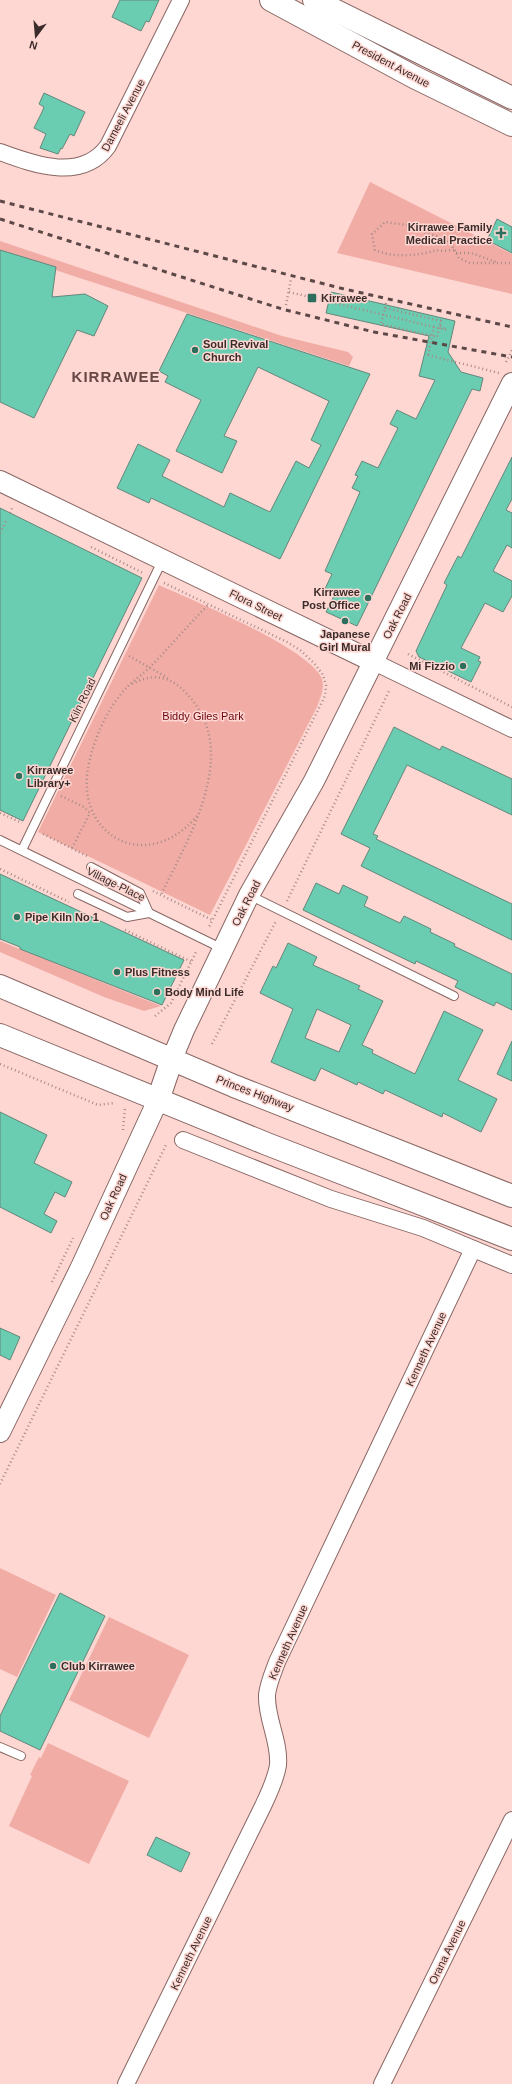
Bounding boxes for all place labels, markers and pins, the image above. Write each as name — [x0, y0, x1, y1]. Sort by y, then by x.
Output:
place label: Kirrawee Family Medical Practice — [406, 221, 493, 246]
marker: Kirrawee Family Medical Practice — [495, 227, 507, 239]
marker: Kirrawee — [306, 292, 318, 304]
place label: Kirrawee — [321, 292, 367, 304]
place label: Soul Revival Church — [203, 338, 268, 363]
marker: Soul Revival Church — [190, 345, 200, 355]
place label: Kirrawee Post Office — [302, 586, 360, 611]
marker: Kirrawee Post Office — [363, 593, 373, 603]
marker: Japanese Girl Mural — [340, 616, 350, 626]
place label: Japanese Girl Mural — [319, 628, 371, 653]
place label: Mi Fizzio — [409, 660, 455, 672]
marker: Mi Fizzio — [458, 661, 468, 671]
place label: Kirrawee Library+ — [27, 764, 73, 789]
marker: Kirrawee Library+ — [14, 771, 24, 781]
place label: Pipe Kiln No 1 — [25, 911, 99, 923]
marker: Pipe Kiln No 1 — [12, 912, 22, 922]
place label: Plus Fitness — [125, 966, 190, 978]
marker: Plus Fitness — [112, 967, 122, 977]
place label: Body Mind Life — [165, 986, 244, 998]
marker: Body Mind Life — [152, 987, 162, 997]
place label: Club Kirrawee — [61, 1660, 135, 1672]
marker: Club Kirrawee — [48, 1661, 58, 1671]

